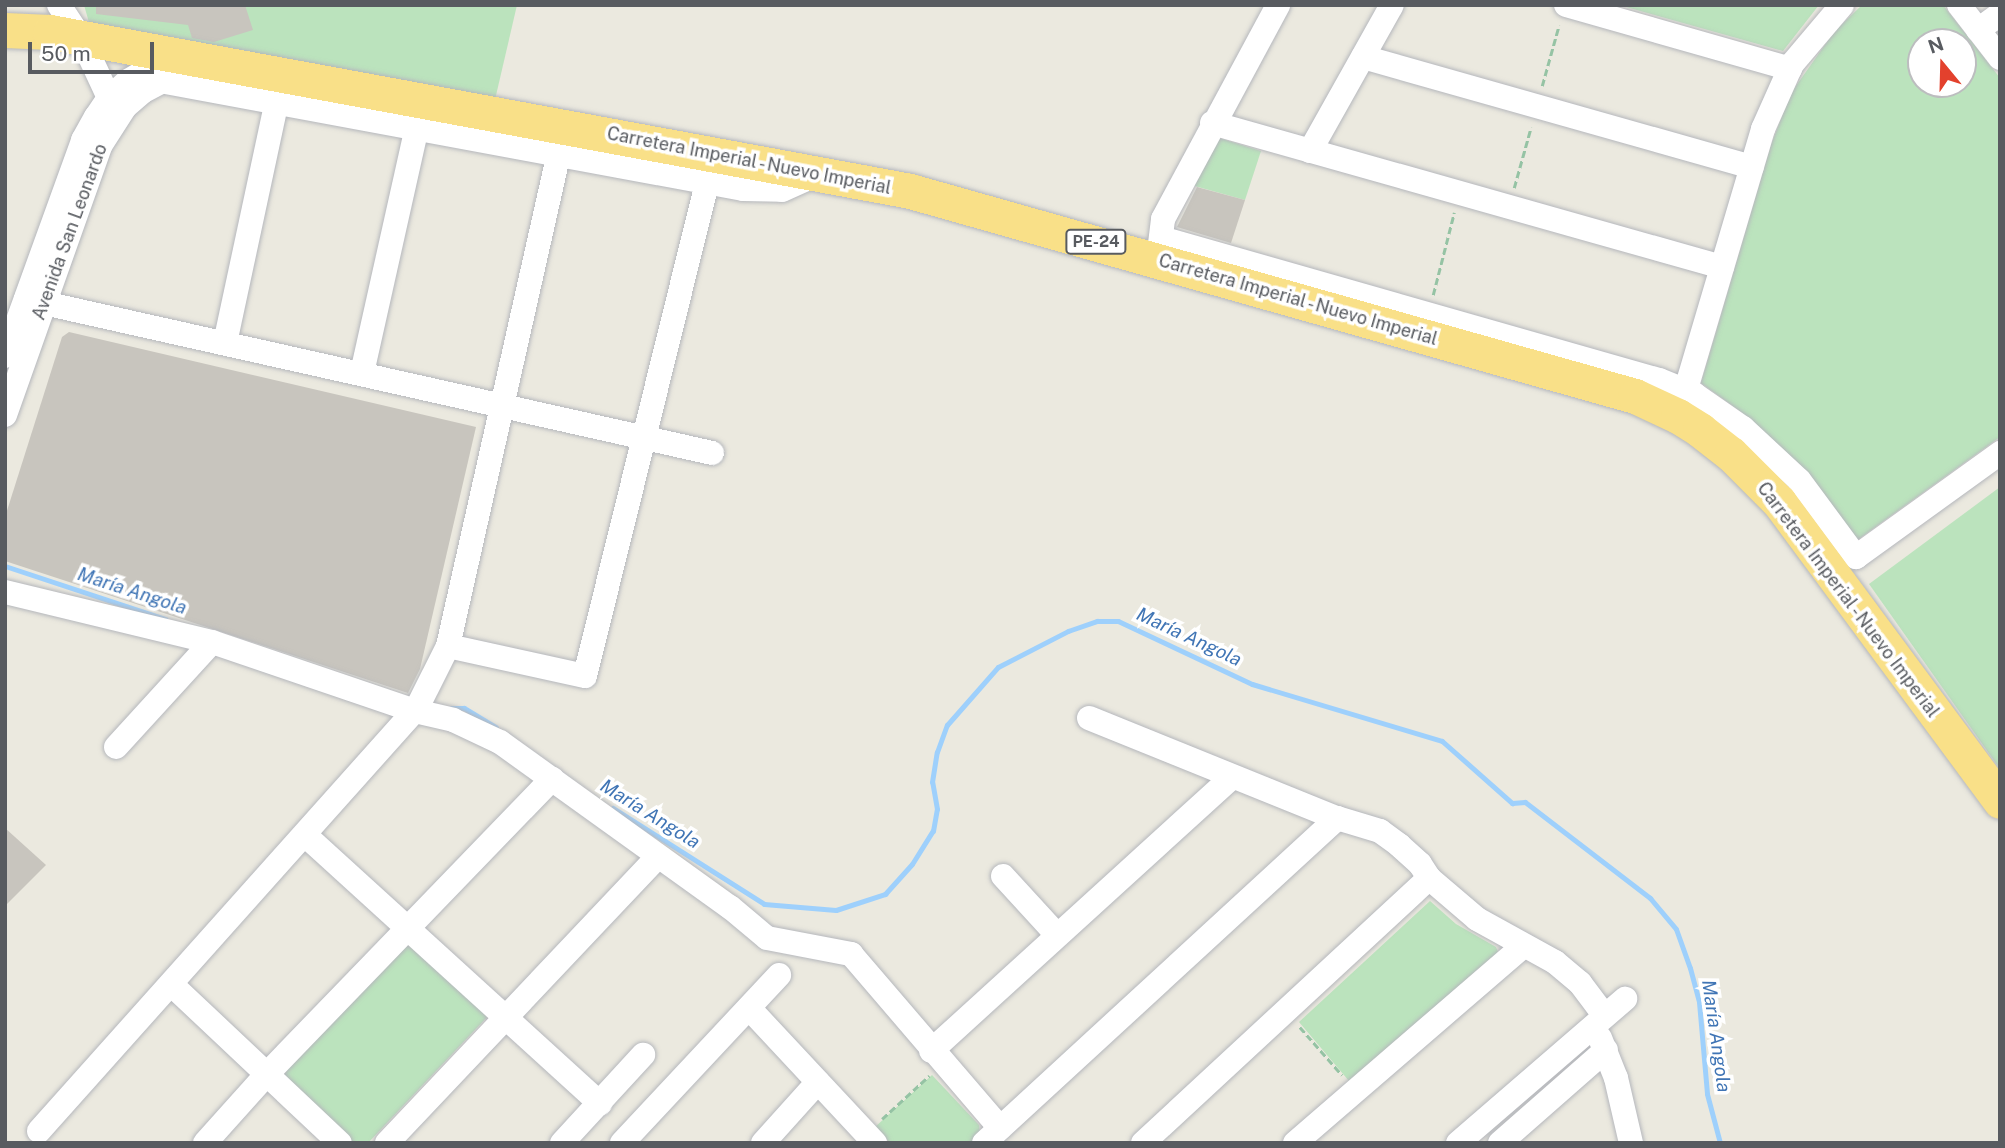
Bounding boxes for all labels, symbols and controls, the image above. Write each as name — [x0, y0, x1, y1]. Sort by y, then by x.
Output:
scale bar — [32, 28, 158, 72]
north arrow — [1907, 28, 1977, 98]
text: N — [1925, 32, 1946, 58]
text: 50 m — [41, 41, 91, 66]
street label: Carretera Imperial - Nuevo Imperial — [603, 122, 895, 200]
street label: Avenida San Leonardo — [28, 141, 112, 323]
road number: PE-24 — [1064, 230, 1128, 254]
street label: Carretera Imperial - Nuevo Imperial — [1154, 249, 1442, 351]
street label: Carretera Imperial - Nuevo Imperial — [1751, 476, 1945, 724]
water label: María Angola — [75, 563, 189, 619]
water label: María Angola — [1133, 603, 1245, 671]
water label: María Angola — [596, 774, 704, 854]
water label: María Angola — [1697, 978, 1735, 1094]

